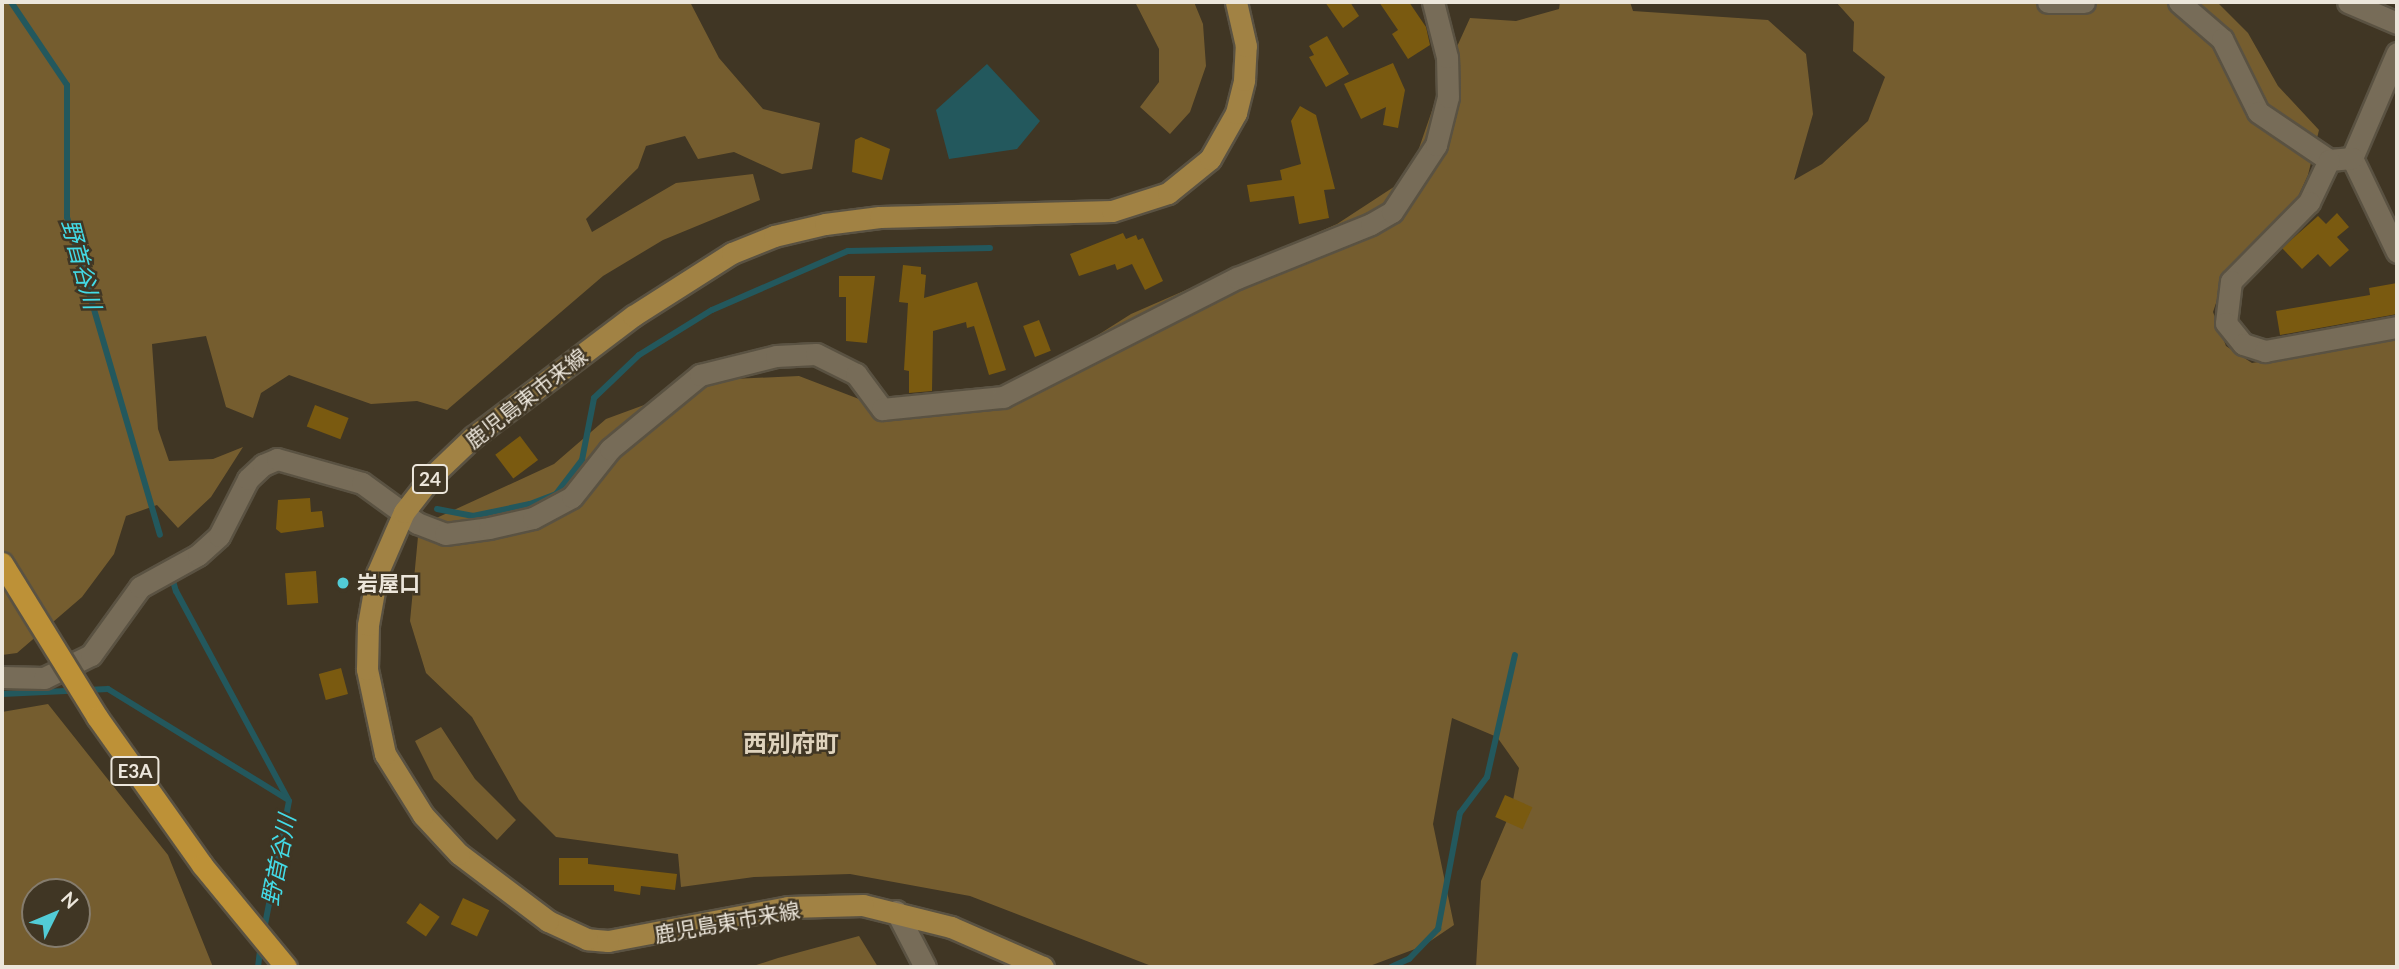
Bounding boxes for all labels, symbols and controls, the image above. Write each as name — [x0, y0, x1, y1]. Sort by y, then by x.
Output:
water label: 野首谷川 — [57, 216, 107, 312]
street label: 鹿児島東市来線 — [460, 343, 592, 453]
road number: 24 — [411, 464, 449, 494]
place label: 岩屋口 — [357, 570, 420, 596]
marker: 岩屋口 — [335, 575, 351, 591]
district label: 西別府町 — [743, 729, 839, 757]
road number: E3A — [109, 756, 161, 786]
water label: 野首谷川 — [256, 812, 300, 908]
north arrow — [21, 878, 91, 948]
text: N — [57, 886, 84, 913]
street label: 鹿児島東市来線 — [652, 897, 802, 947]

